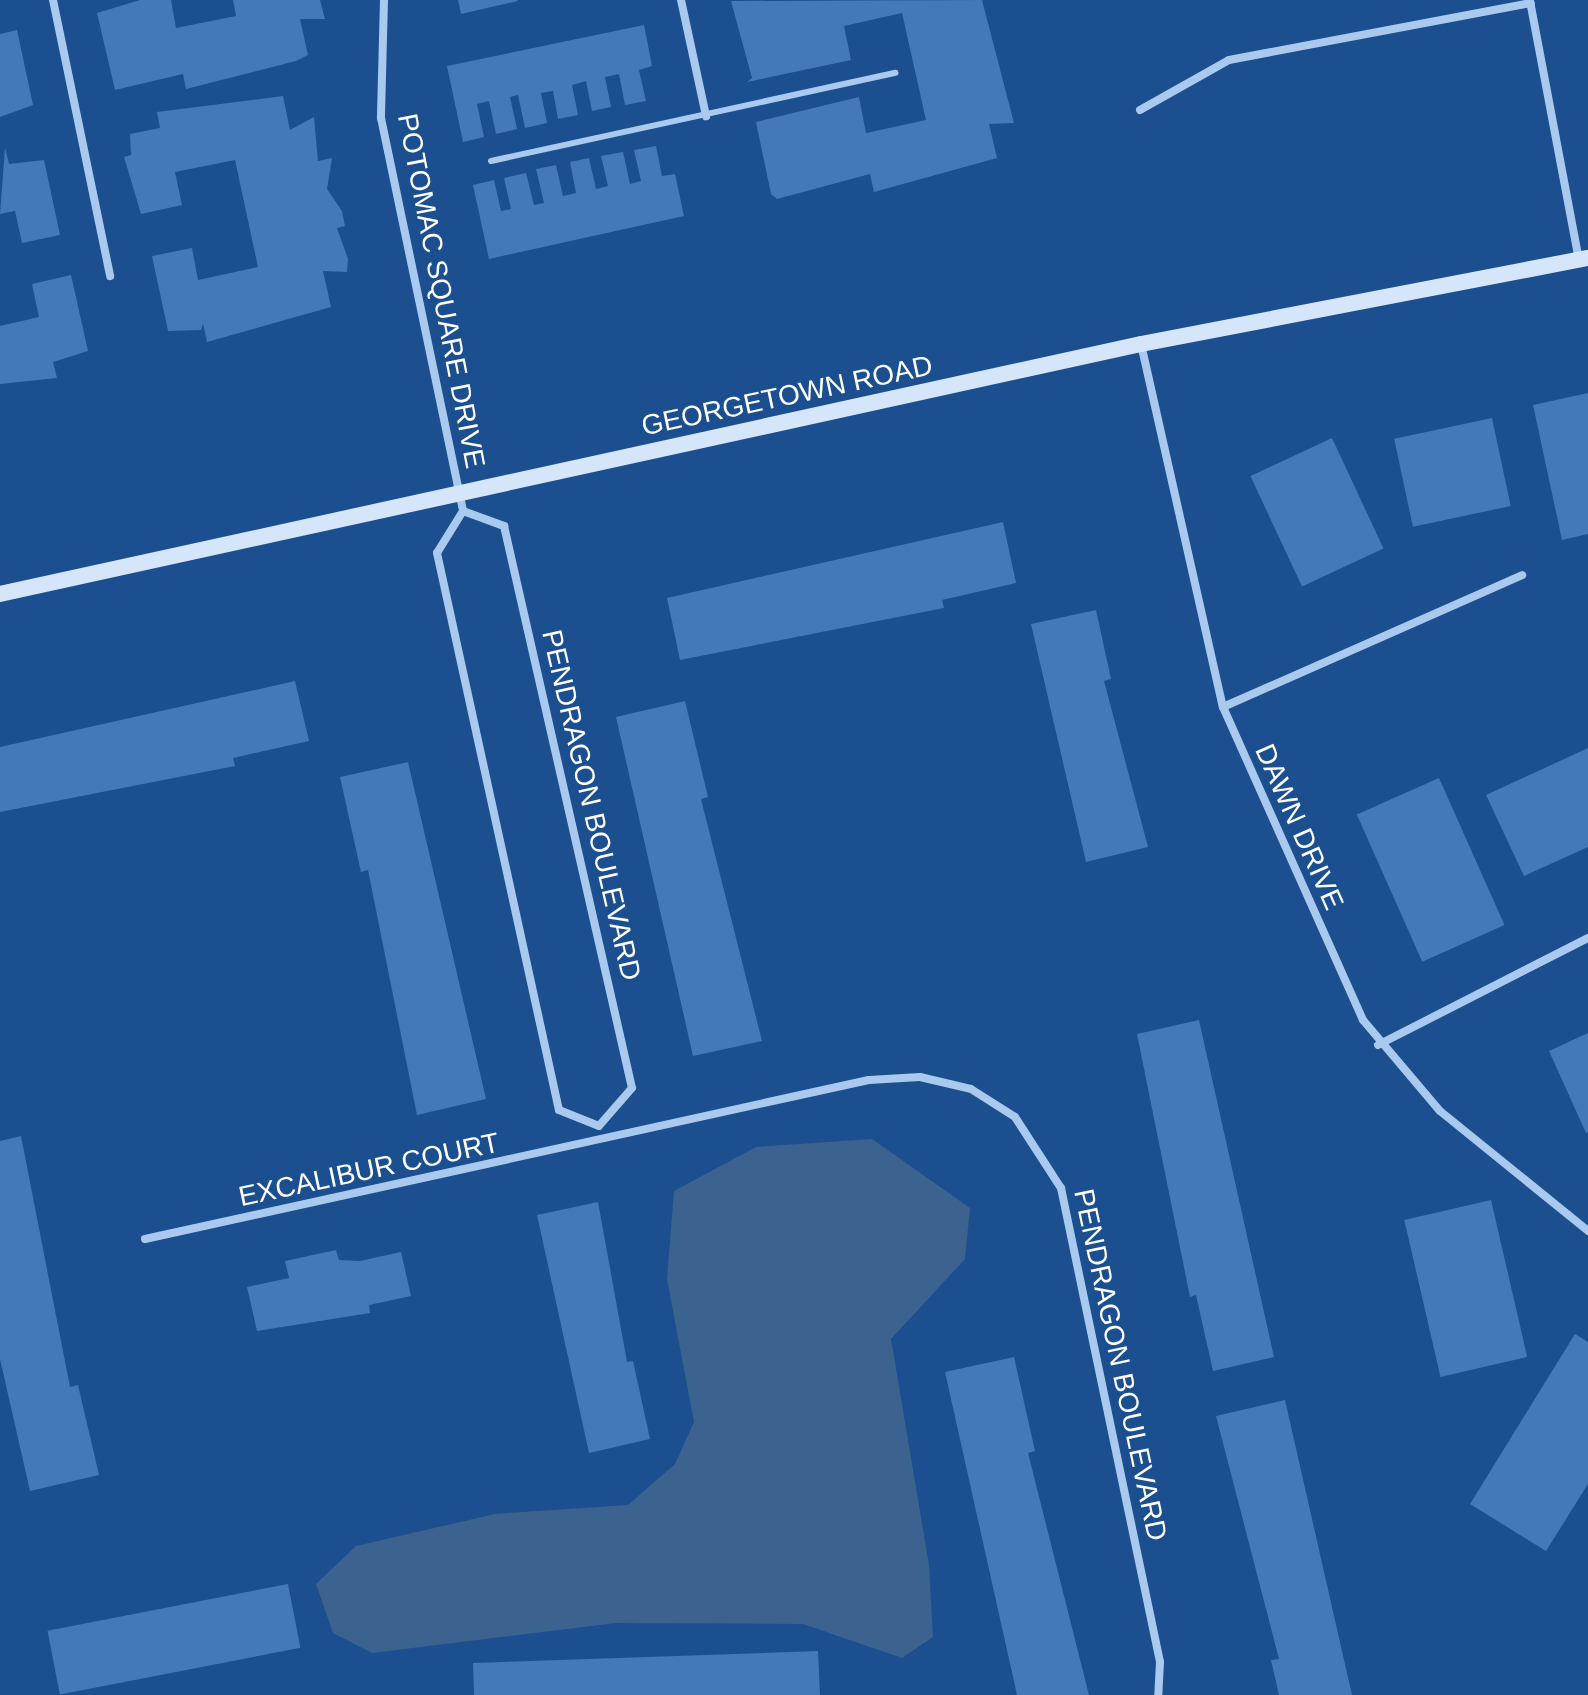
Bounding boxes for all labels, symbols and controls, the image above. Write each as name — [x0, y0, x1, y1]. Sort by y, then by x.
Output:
street label: POTOMAC SQUARE DRIVE — [390, 111, 492, 471]
street label: GEORGETOWN ROAD — [638, 349, 936, 443]
street label: PENDRAGON BOULEVARD — [534, 626, 648, 984]
street label: DAWN DRIVE — [1247, 739, 1351, 915]
street label: EXCALIBUR COURT — [236, 1126, 502, 1214]
street label: PENDRAGON BOULEVARD — [1066, 1186, 1174, 1544]

